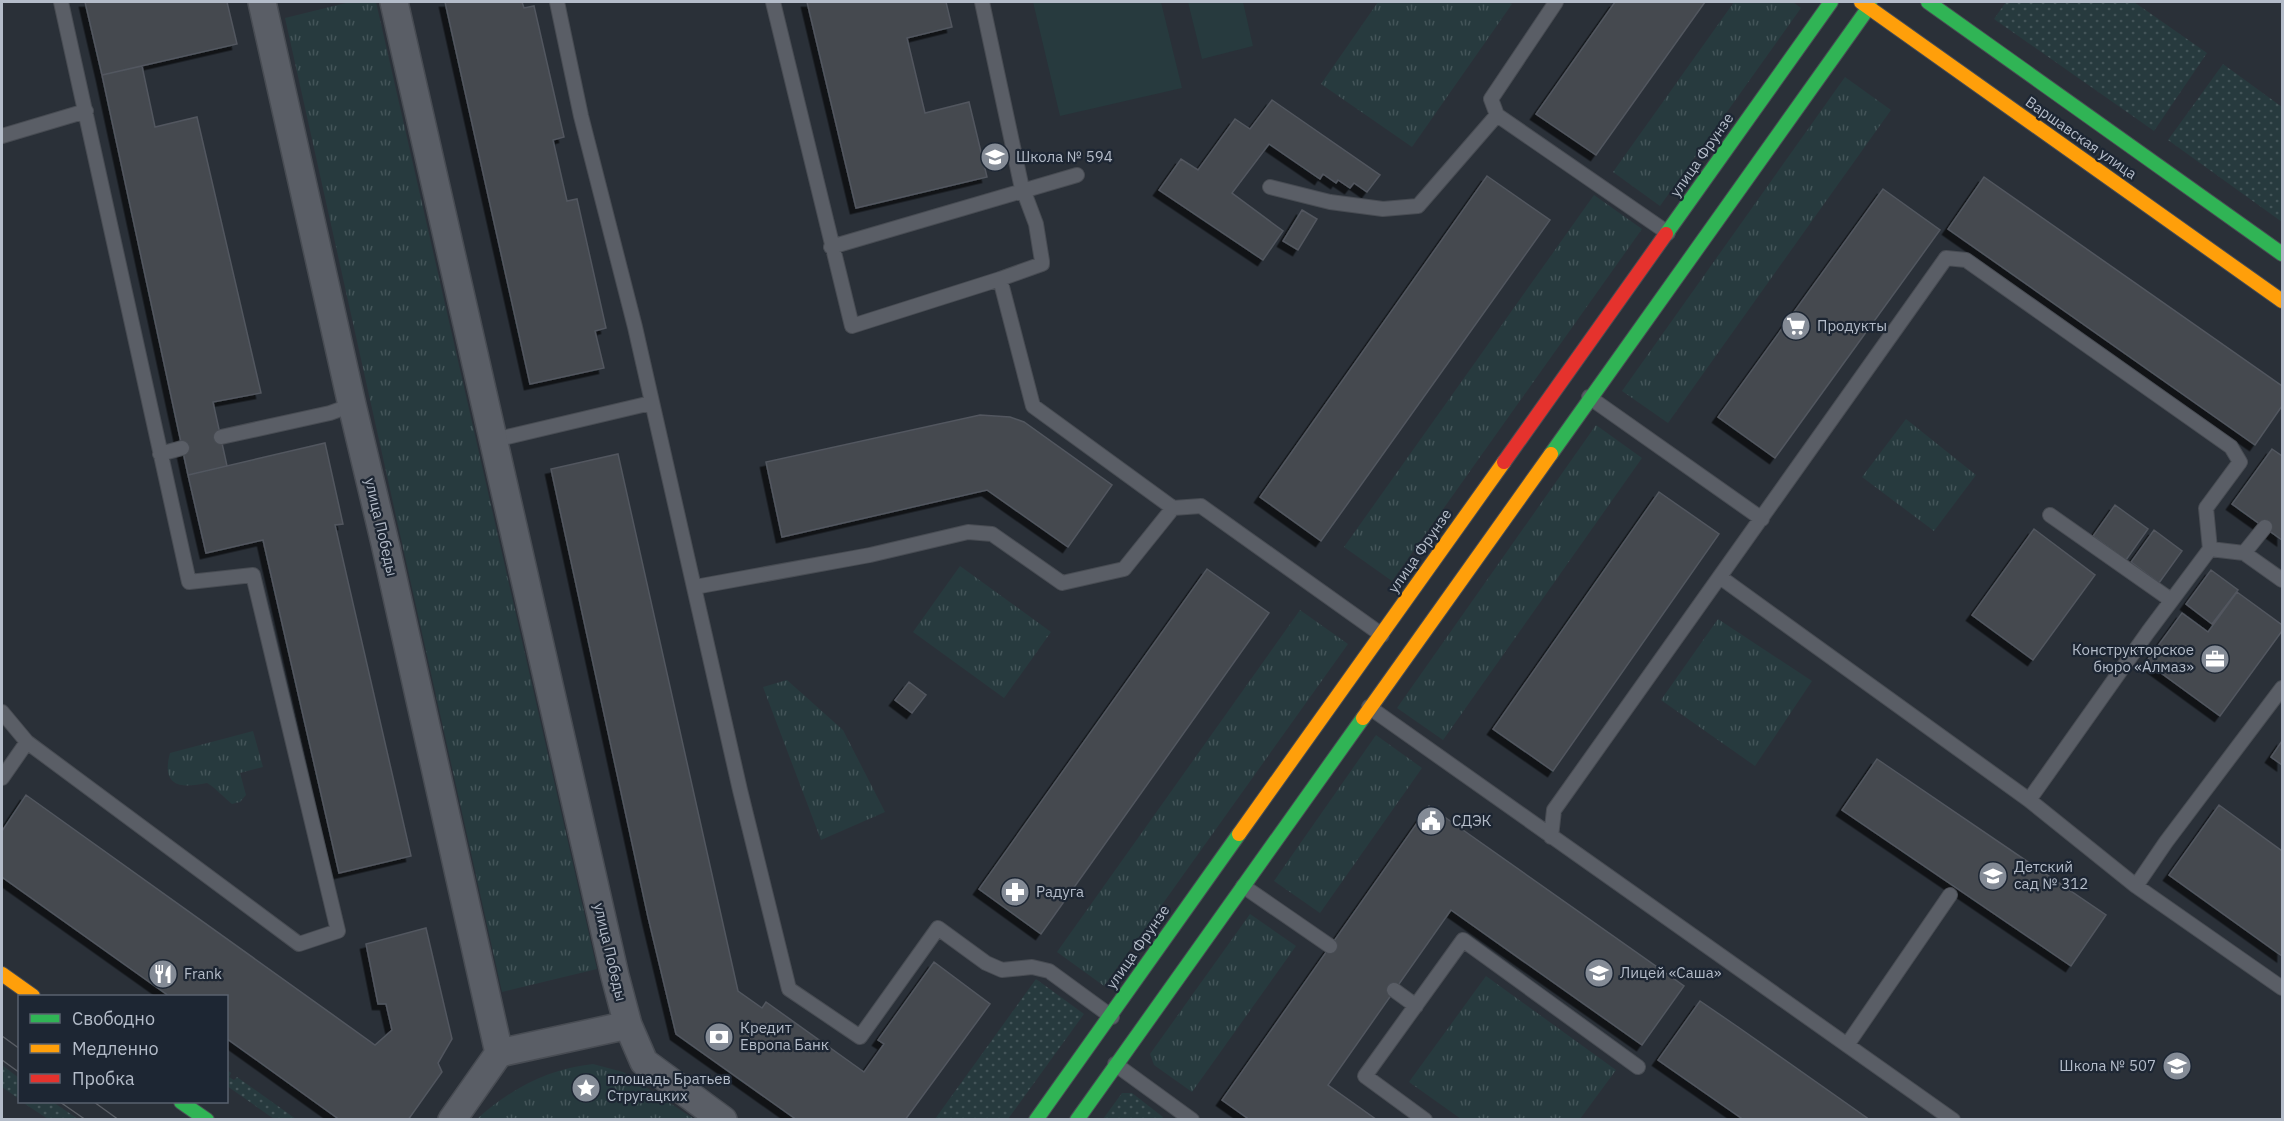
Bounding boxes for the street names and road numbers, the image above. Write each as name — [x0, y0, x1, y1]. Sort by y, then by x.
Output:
street label: Варшавская улица — [2022, 92, 2141, 183]
street label: улица Фрунзе — [1666, 109, 1738, 200]
street label: улица Победы — [361, 476, 402, 578]
street label: улица Фрунзе — [1384, 505, 1456, 596]
street label: улица Победы — [590, 901, 631, 1003]
street label: улица Фрунзе — [1102, 901, 1174, 992]

